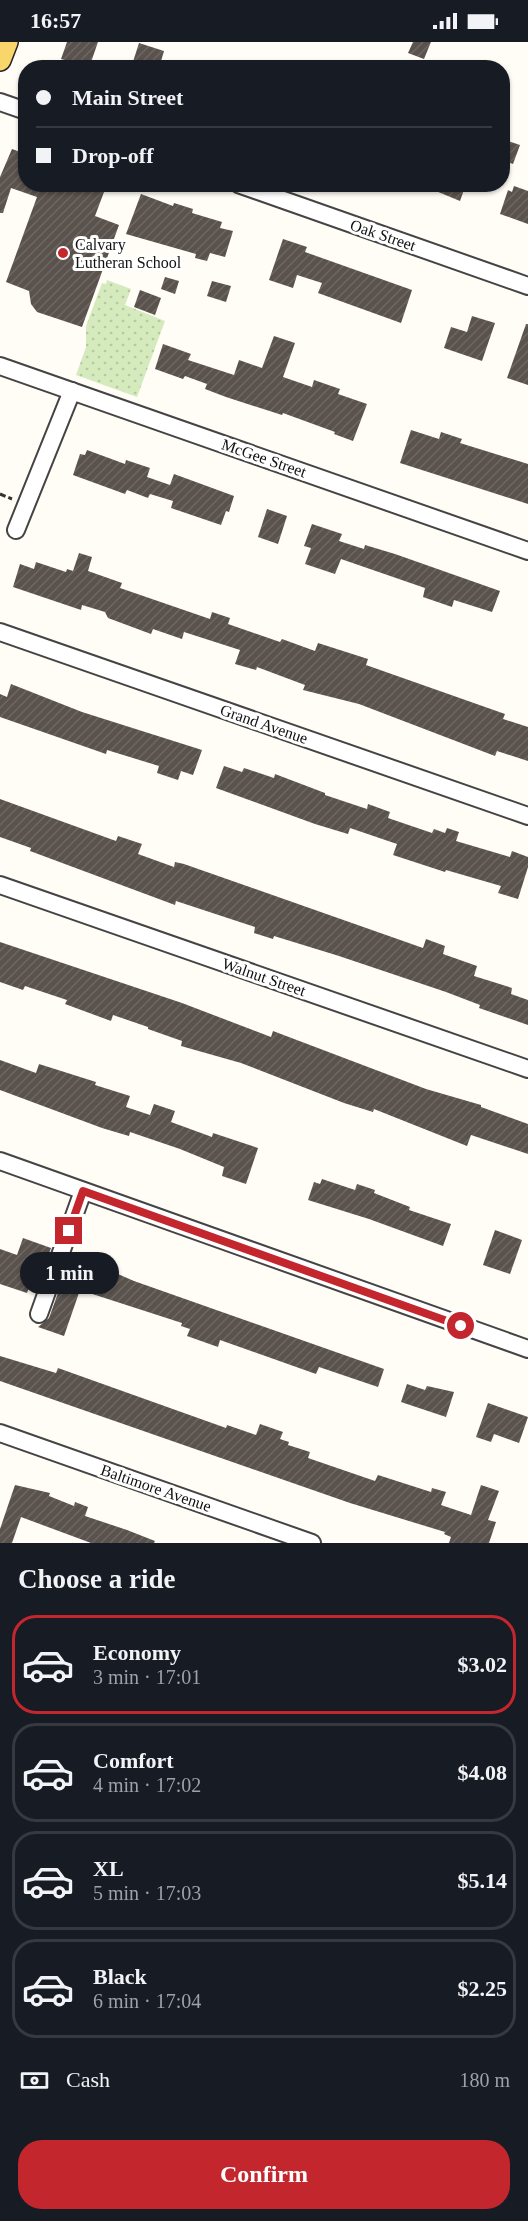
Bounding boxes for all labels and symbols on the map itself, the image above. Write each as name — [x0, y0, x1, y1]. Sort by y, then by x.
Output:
street label: Oak Street — [348, 216, 418, 254]
place label: Calvary Lutheran School — [75, 236, 182, 271]
marker: Calvary Lutheran School — [56, 246, 70, 260]
street label: McGee Street — [219, 436, 309, 481]
street label: Grand Avenue — [218, 701, 310, 747]
street label: Walnut Street — [220, 955, 308, 999]
route end — [55, 1217, 82, 1244]
callout: 1 min — [20, 1252, 118, 1294]
route start — [447, 1312, 474, 1339]
street label: Baltimore Avenue — [99, 1461, 213, 1515]

